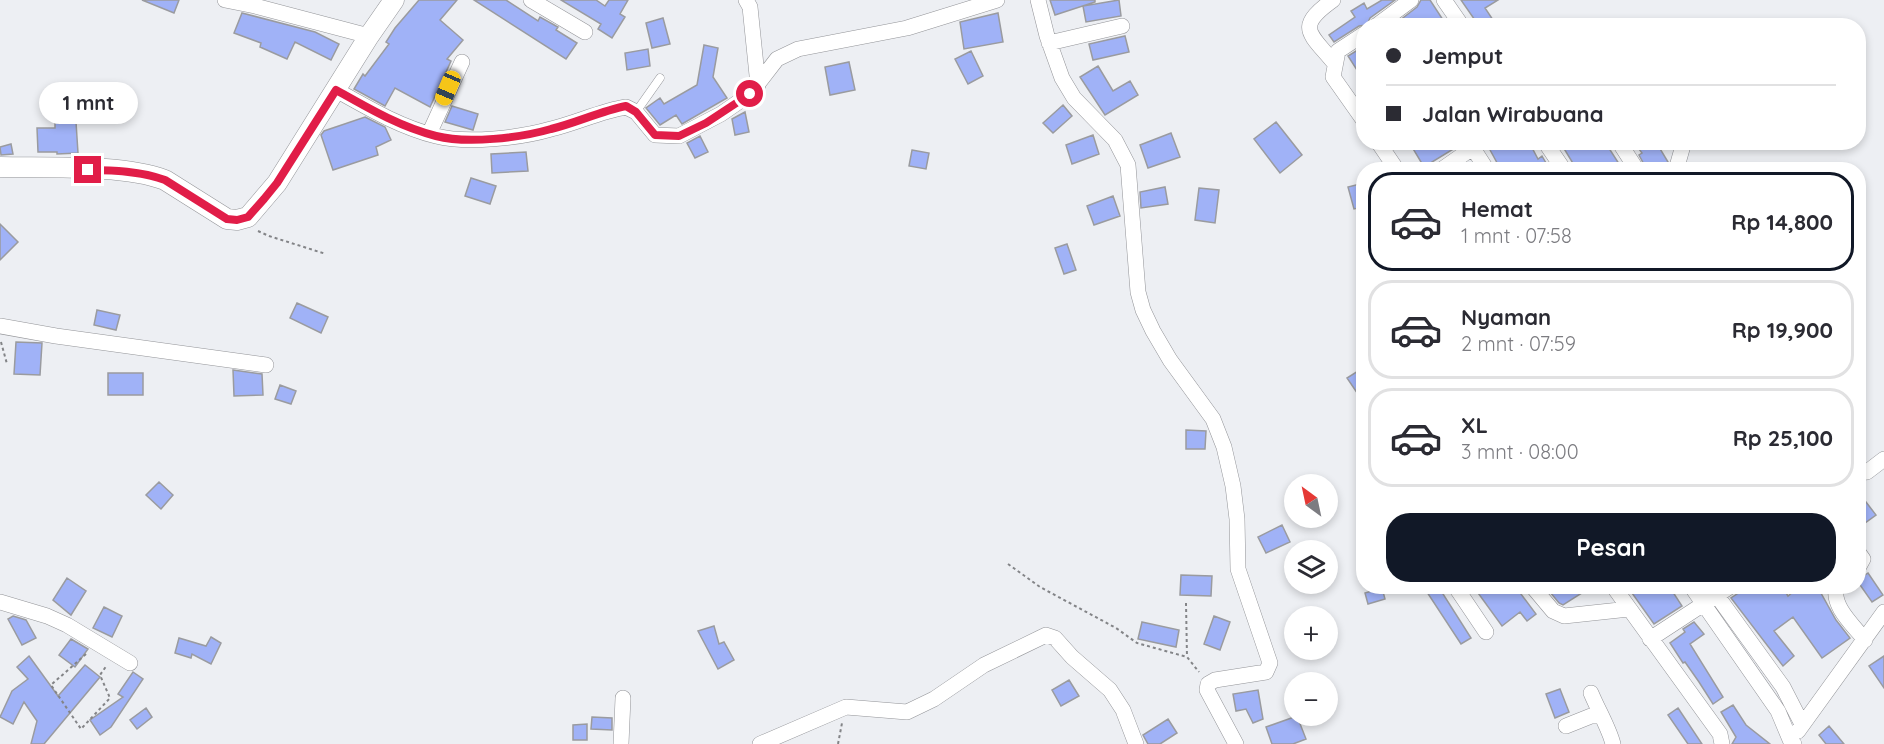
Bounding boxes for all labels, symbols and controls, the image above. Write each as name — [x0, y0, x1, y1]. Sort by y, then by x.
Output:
text: Jemput — [1422, 42, 1503, 70]
car — [433, 68, 463, 108]
route start — [736, 80, 763, 107]
callout: 1 mnt — [38, 83, 138, 125]
text: 1 mnt — [63, 90, 114, 115]
text: Jalan Wirabuana — [1422, 100, 1604, 128]
route end — [74, 156, 101, 183]
icon: car — [1389, 195, 1443, 249]
text: Hemat — [1461, 195, 1533, 223]
text: Rp 14,800 — [1731, 208, 1833, 236]
text: 1 mnt · 07:58 — [1461, 223, 1572, 248]
icon: car — [1389, 303, 1443, 357]
text: Nyaman — [1461, 303, 1551, 331]
text: Rp 19,900 — [1732, 316, 1833, 344]
text: 2 mnt · 07:59 — [1461, 331, 1576, 356]
icon: car — [1389, 411, 1443, 465]
text: XL — [1461, 411, 1488, 439]
text: Rp 25,100 — [1733, 424, 1833, 452]
text: 3 mnt · 08:00 — [1461, 439, 1579, 464]
north arrow — [1284, 474, 1338, 528]
map controls — [1284, 474, 1338, 726]
button: Pesan — [1386, 513, 1836, 582]
button: layers — [1284, 540, 1338, 594]
button: + — [1284, 606, 1338, 660]
button: − — [1284, 672, 1338, 726]

